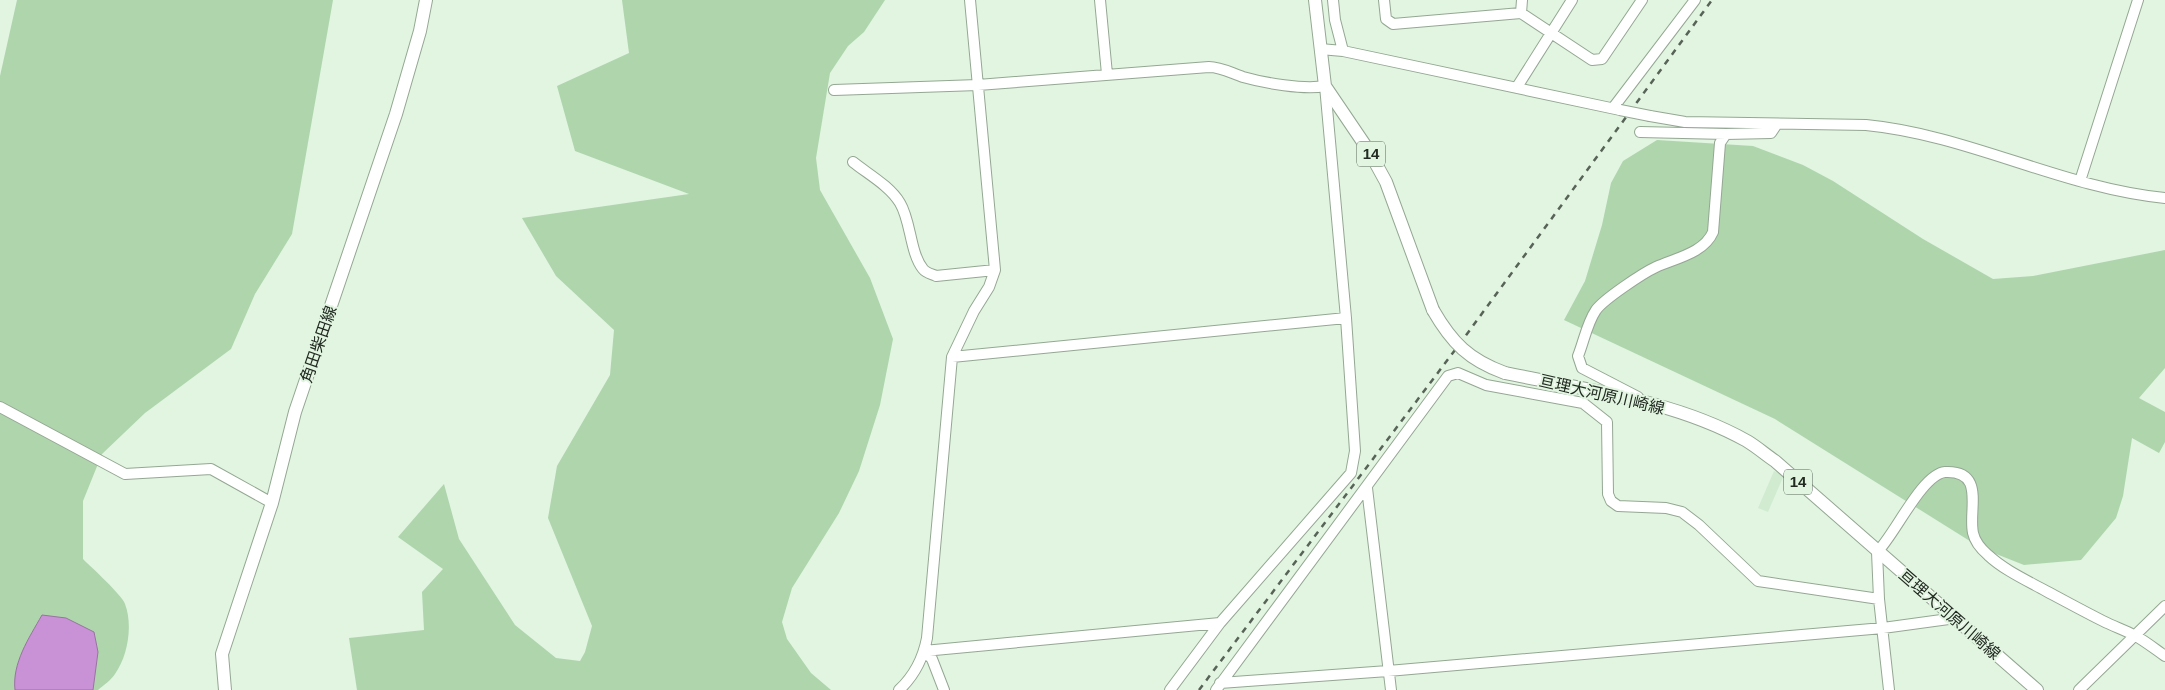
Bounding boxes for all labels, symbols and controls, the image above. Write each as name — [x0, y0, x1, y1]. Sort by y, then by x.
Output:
road number: 14 — [1357, 142, 1385, 166]
street label: 角田柴田線 — [297, 304, 340, 385]
street label: 亘理大河原川崎線 — [1538, 372, 1666, 417]
road number: 14 — [1784, 470, 1812, 494]
street label: 亘理大河原川崎線 — [1896, 566, 2004, 663]

